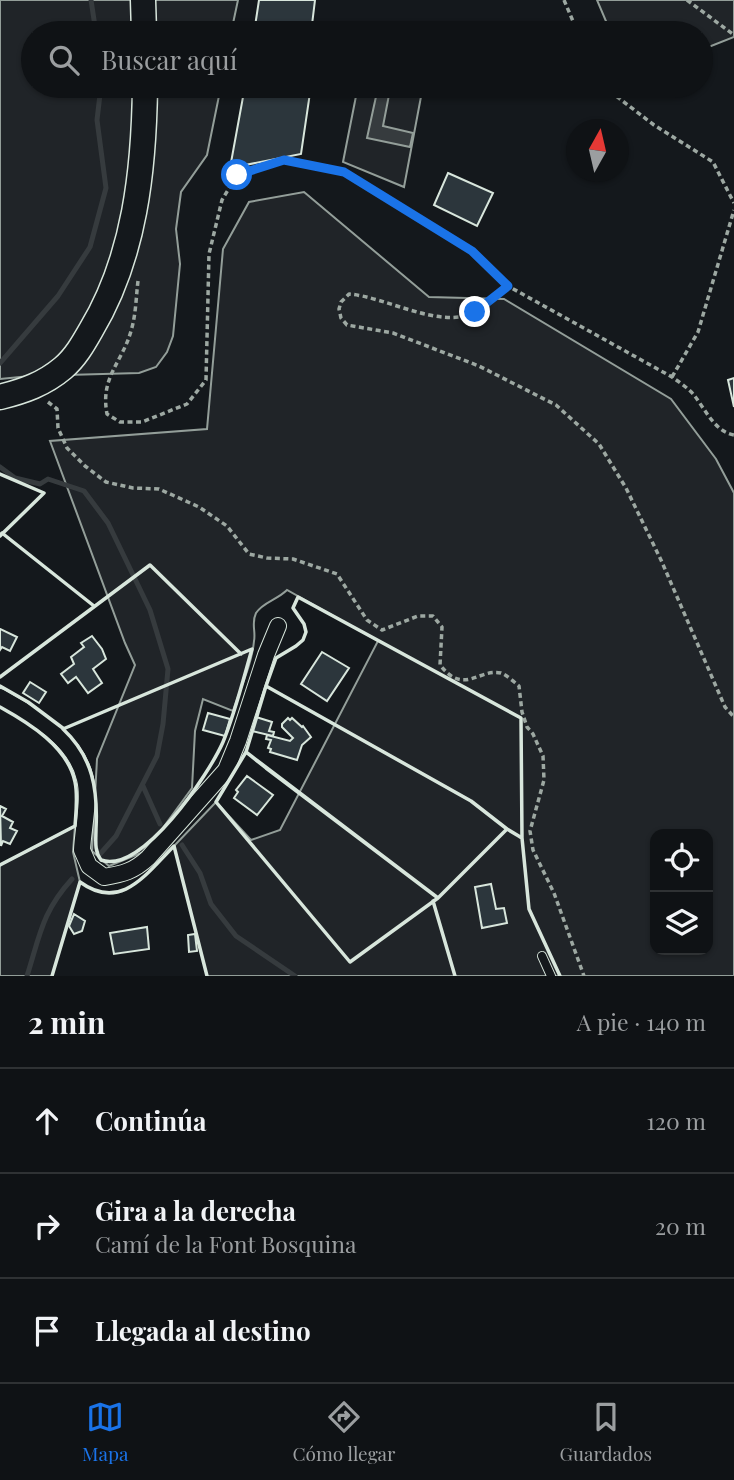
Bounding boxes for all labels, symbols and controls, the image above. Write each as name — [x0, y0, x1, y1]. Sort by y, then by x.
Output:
search box — [21, 21, 713, 98]
icon: search — [45, 41, 83, 79]
text: Buscar aquí — [101, 42, 237, 77]
north arrow — [566, 119, 629, 182]
route start — [221, 159, 252, 190]
route end — [459, 296, 490, 327]
map controls — [650, 829, 713, 955]
button: locate — [650, 829, 713, 892]
button: layers — [650, 892, 713, 955]
text: 2 min — [28, 1002, 105, 1042]
text: A pie · 140 m — [577, 1006, 706, 1037]
icon: ahead — [28, 1102, 66, 1140]
text: Continúa — [95, 1103, 207, 1138]
text: 120 m — [647, 1105, 706, 1136]
text: Gira a la derecha — [95, 1193, 296, 1228]
icon: right — [28, 1207, 66, 1245]
text: 20 m — [655, 1210, 706, 1241]
text: Camí de la Font Bosquina — [95, 1228, 357, 1259]
icon: arrive — [28, 1312, 66, 1350]
text: Llegada al destino — [95, 1313, 311, 1348]
tab: Mapa — [82, 1398, 128, 1466]
tab: Cómo llegar — [293, 1398, 396, 1466]
tab: Guardados — [560, 1398, 652, 1466]

